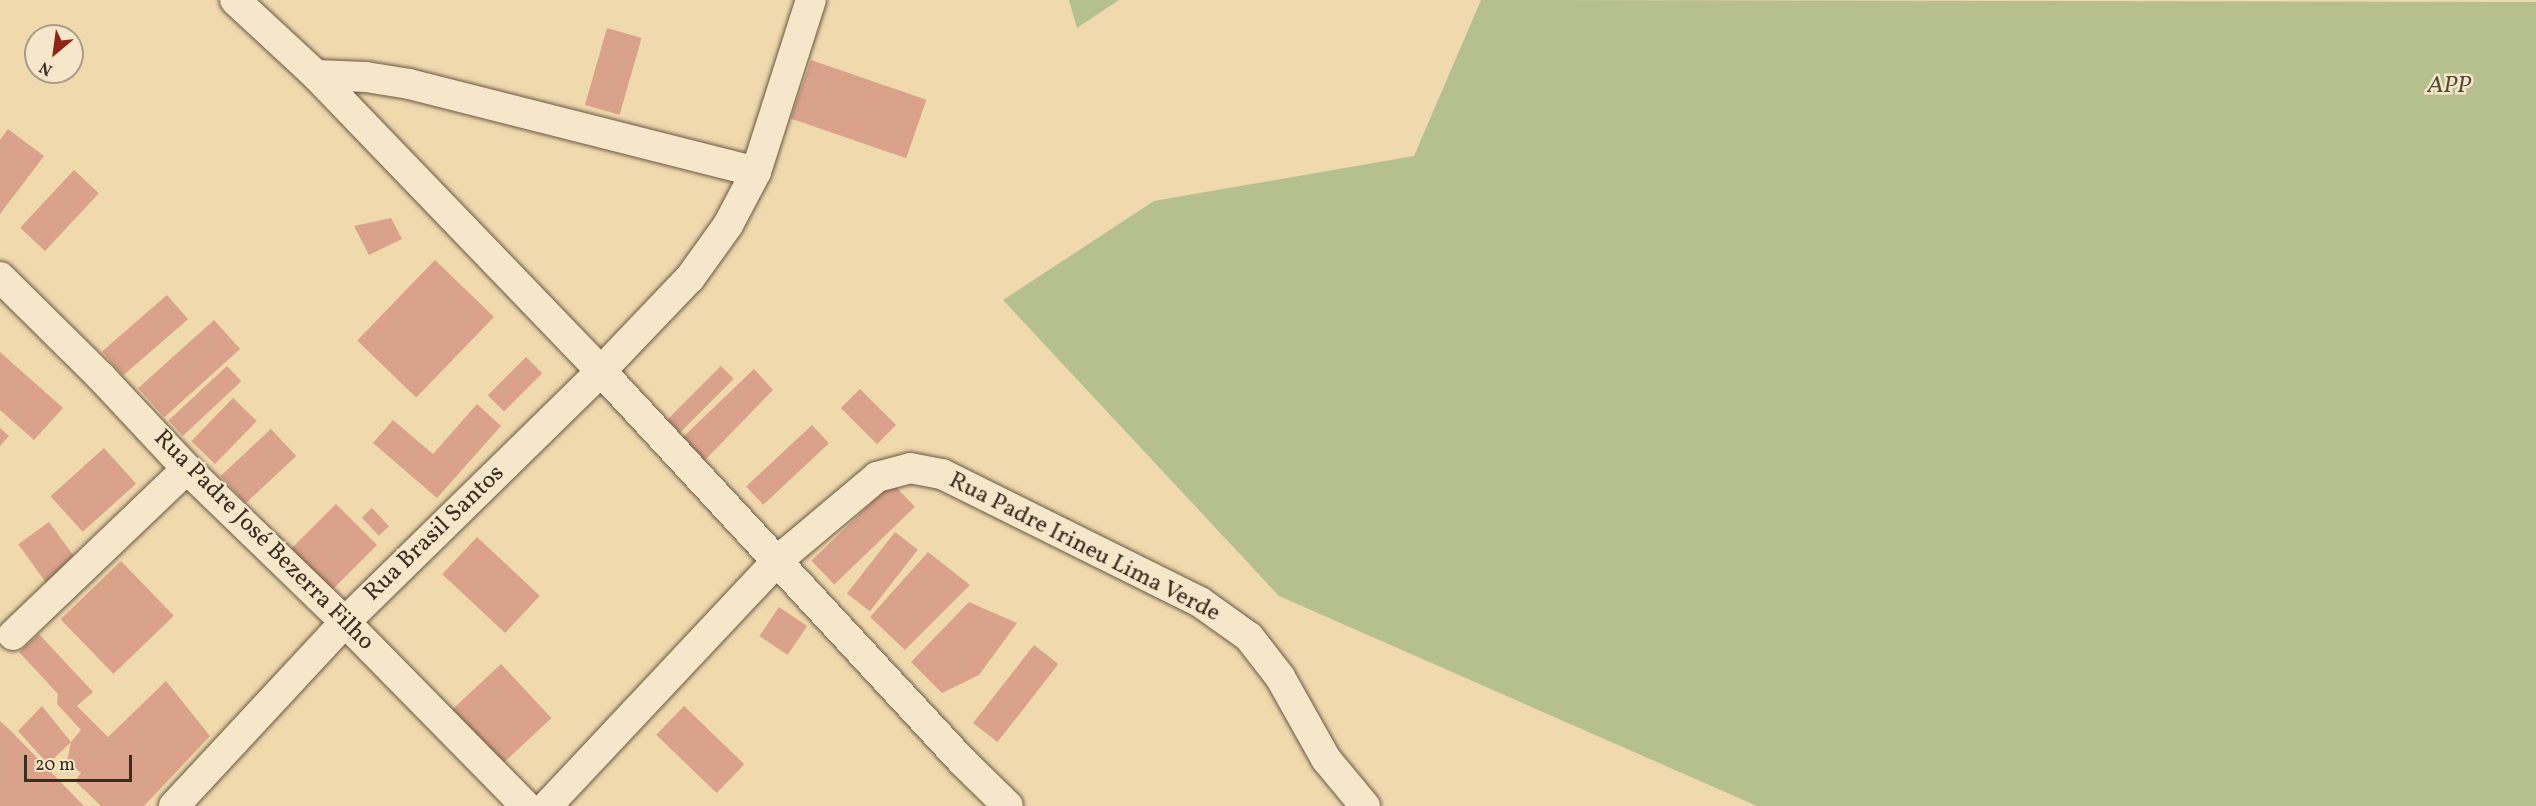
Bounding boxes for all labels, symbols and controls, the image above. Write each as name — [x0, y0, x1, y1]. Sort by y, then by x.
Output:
north arrow — [24, 24, 84, 84]
text: N — [36, 56, 57, 80]
park label: APP — [2428, 73, 2470, 101]
street label: Rua Padre José Bezerra Filho — [147, 425, 379, 657]
street label: Rua Brasil Santos — [359, 460, 511, 608]
street label: Rua Padre Irineu Lima Verde — [943, 467, 1225, 629]
scale bar — [27, 743, 135, 781]
text: 20 m — [35, 753, 75, 778]

